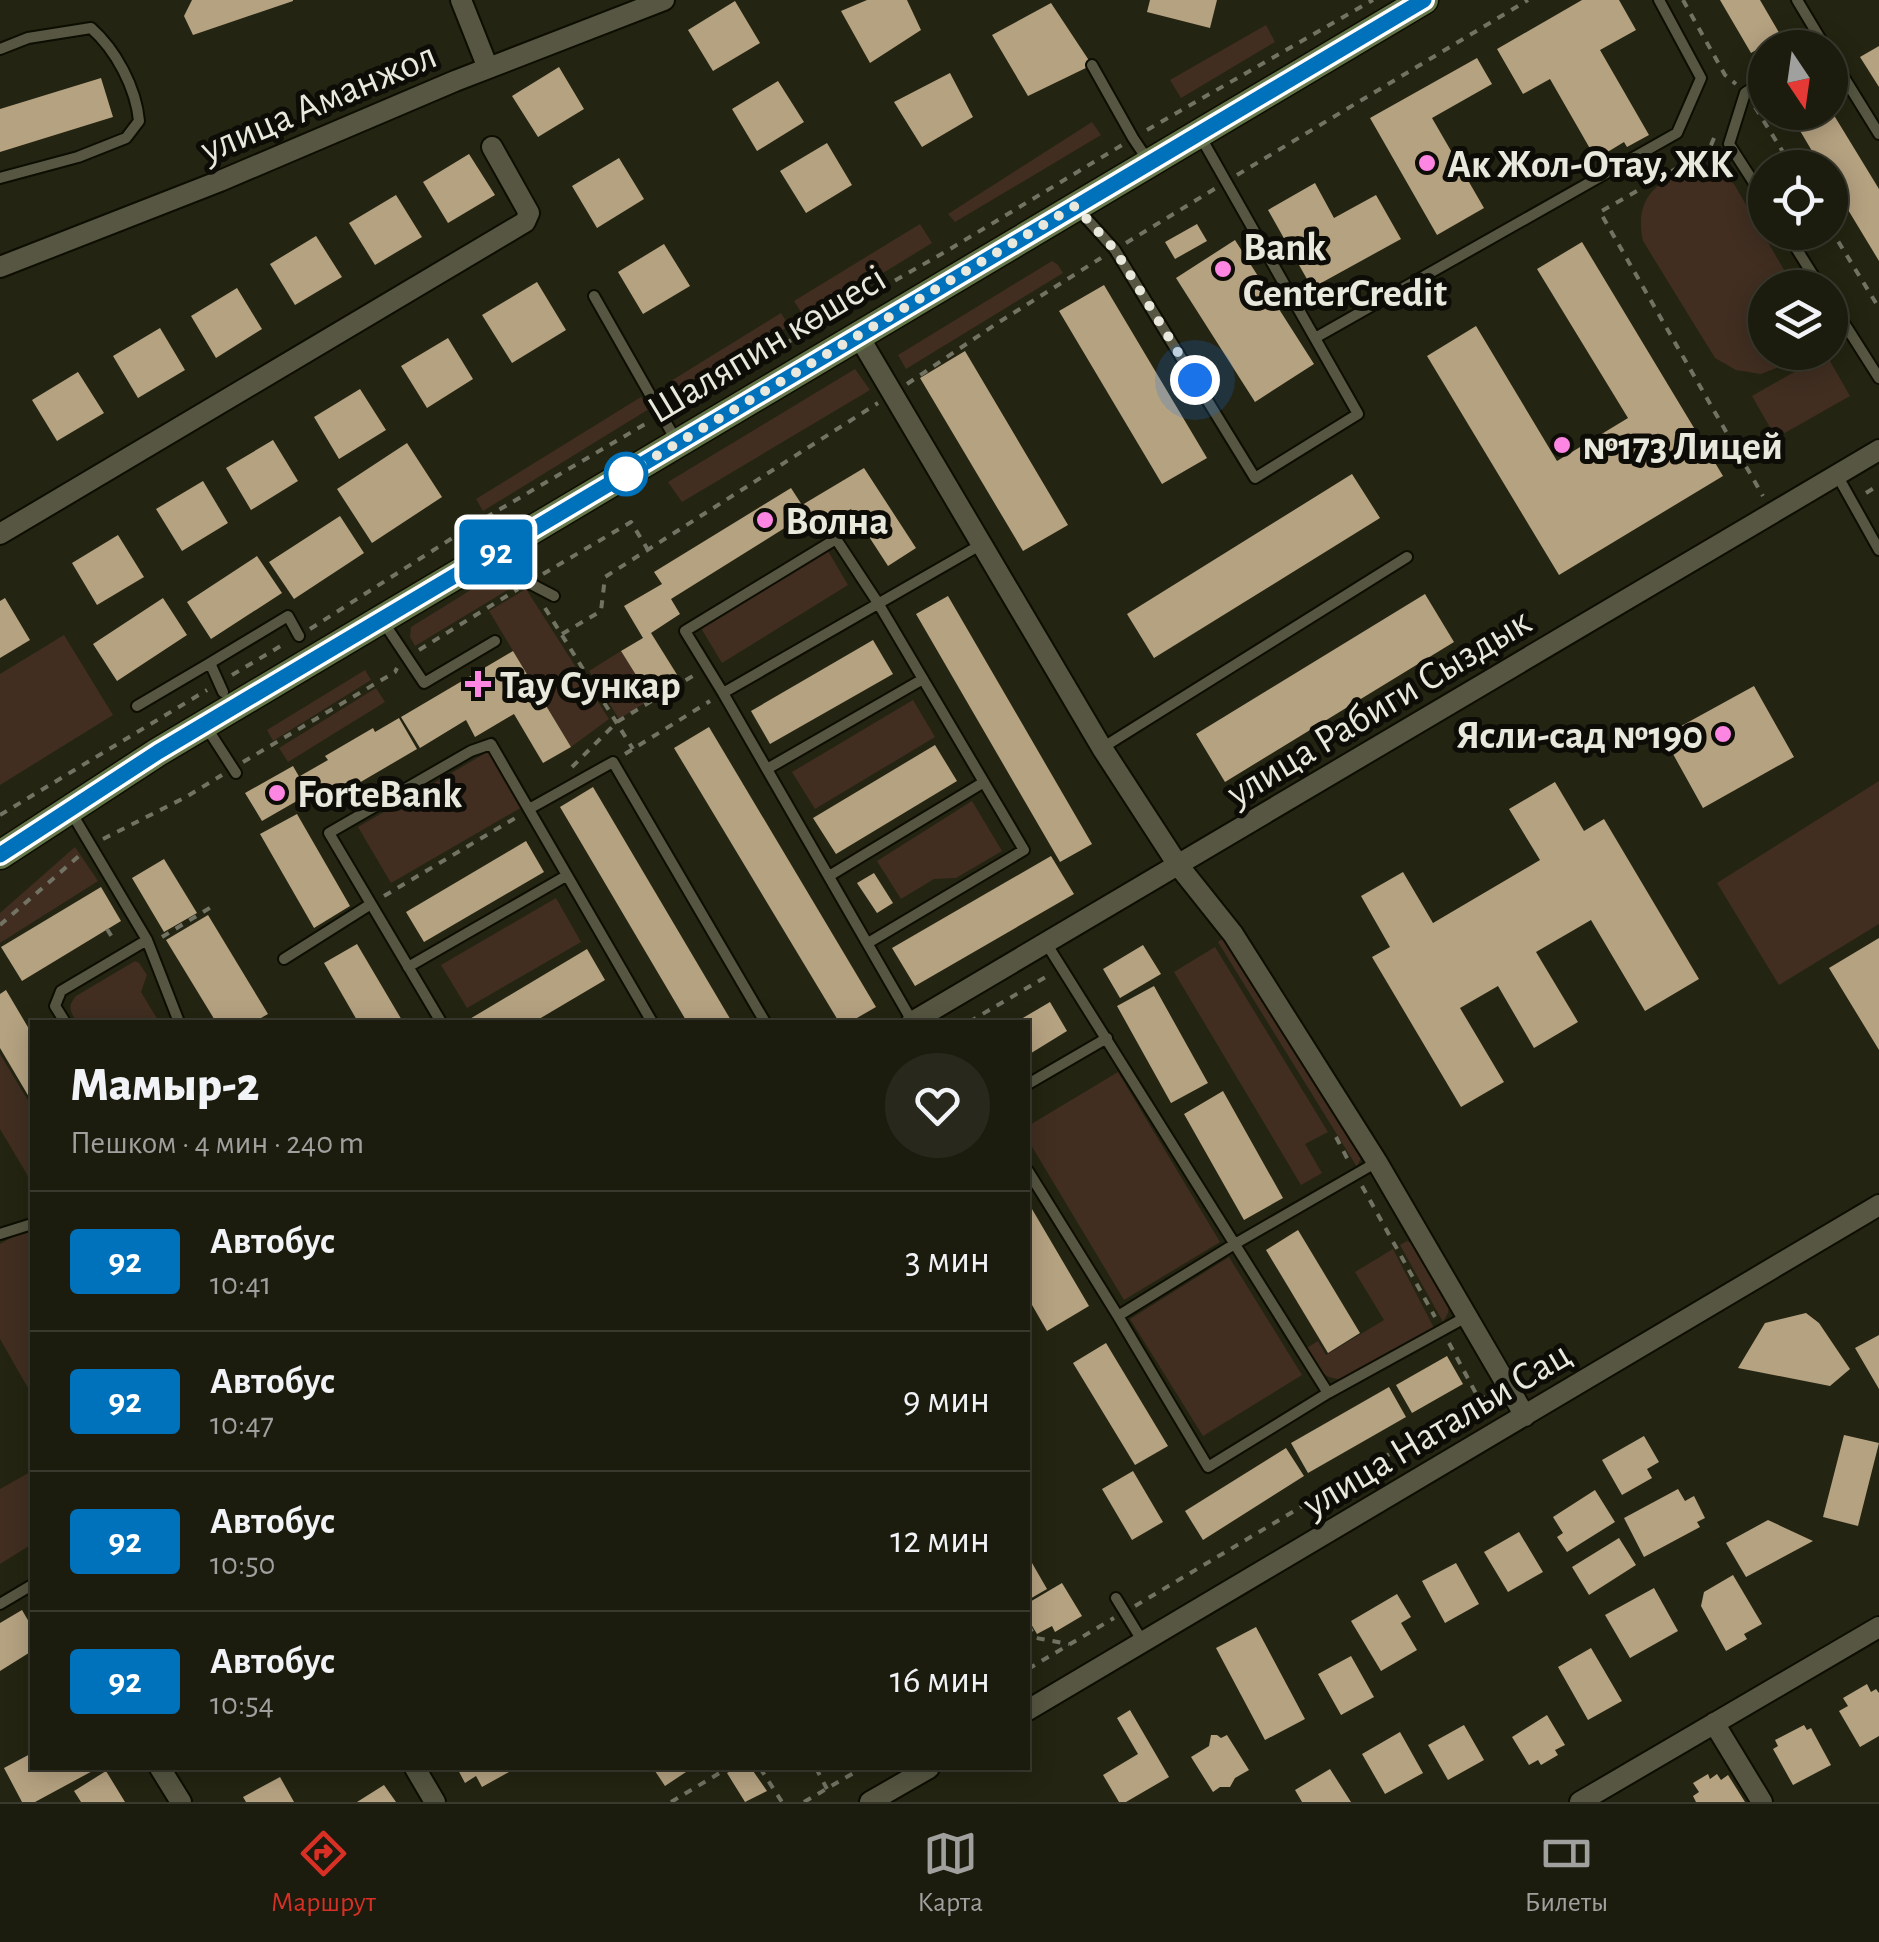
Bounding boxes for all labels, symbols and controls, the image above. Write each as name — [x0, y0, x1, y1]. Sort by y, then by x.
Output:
north arrow — [1748, 30, 1848, 130]
map controls — [1748, 30, 1848, 370]
street label: улица Аманжол — [194, 35, 442, 171]
place label: Ак Жол-Отау, ЖК — [1447, 145, 1734, 185]
button: locate — [1748, 150, 1848, 250]
marker: Ак Жол-Отау, ЖК — [1416, 152, 1438, 174]
place label: Bank CenterCredit — [1243, 228, 1447, 314]
street label: Шаляпин көшесі — [641, 258, 893, 431]
marker: Bank CenterCredit — [1212, 258, 1234, 280]
button: layers — [1748, 270, 1848, 370]
your location — [1170, 355, 1220, 405]
place label: №173 Лицей — [1582, 427, 1783, 467]
marker: №173 Лицей — [1551, 434, 1573, 456]
unlabelled marker — [605, 453, 647, 495]
place label: Волна — [785, 502, 888, 542]
marker: Волна — [754, 509, 776, 531]
line badge: 92 — [451, 520, 541, 584]
text: 92 — [479, 535, 513, 570]
street label: улица Рабиги Сыздык — [1219, 601, 1538, 815]
place label: Тау Сункар — [500, 666, 681, 706]
marker: Тау Сункар — [465, 671, 491, 697]
place label: Ясли-сад №190 — [1456, 716, 1703, 756]
marker: Ясли-сад №190 — [1712, 723, 1734, 745]
place label: ForteBank — [297, 775, 462, 815]
marker: ForteBank — [266, 782, 288, 804]
button: heart — [885, 1053, 990, 1158]
text: Мамыр-2 — [70, 1062, 260, 1110]
text: Пешком · 4 мин · 240 m — [70, 1127, 364, 1159]
text: Автобус — [210, 1223, 335, 1261]
text: 3 мин — [905, 1242, 990, 1280]
text: 92 — [108, 1244, 142, 1279]
text: 10:41 — [210, 1268, 272, 1300]
street label: улица Натальи Сац — [1295, 1334, 1578, 1526]
text: Автобус — [210, 1363, 335, 1401]
text: 9 мин — [903, 1382, 990, 1420]
text: 92 — [108, 1384, 142, 1419]
text: 10:47 — [210, 1408, 274, 1440]
text: Автобус — [210, 1503, 335, 1541]
text: 12 мин — [890, 1522, 990, 1560]
text: 92 — [108, 1524, 142, 1559]
text: 10:50 — [210, 1548, 276, 1580]
text: Автобус — [210, 1643, 335, 1681]
text: 16 мин — [890, 1662, 990, 1700]
text: 92 — [108, 1664, 142, 1699]
text: 10:54 — [210, 1688, 274, 1720]
tab: Маршрут — [271, 1826, 376, 1920]
tab: Карта — [917, 1826, 983, 1920]
tab: Билеты — [1524, 1826, 1608, 1920]

